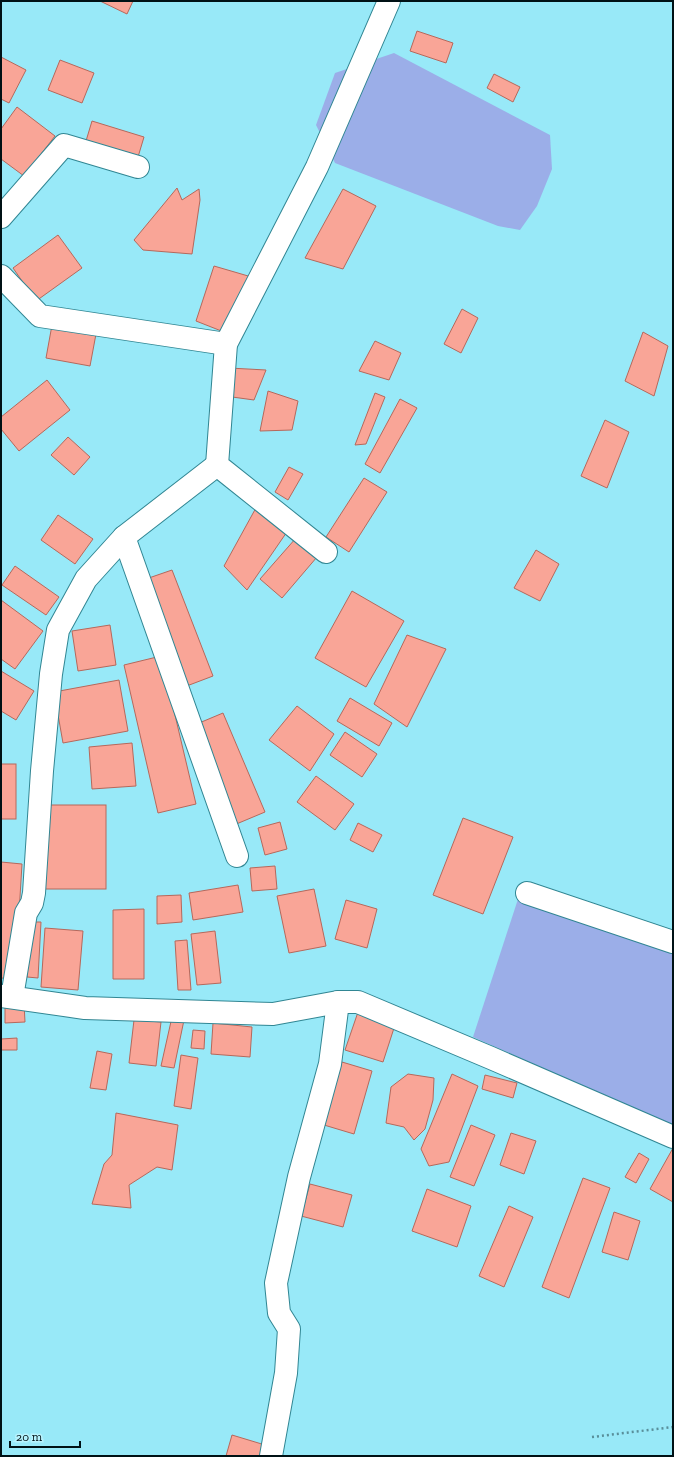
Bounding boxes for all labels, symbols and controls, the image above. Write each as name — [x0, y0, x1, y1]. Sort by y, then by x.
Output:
scale bar — [10, 1423, 80, 1449]
text: 20 m — [16, 1430, 43, 1444]

